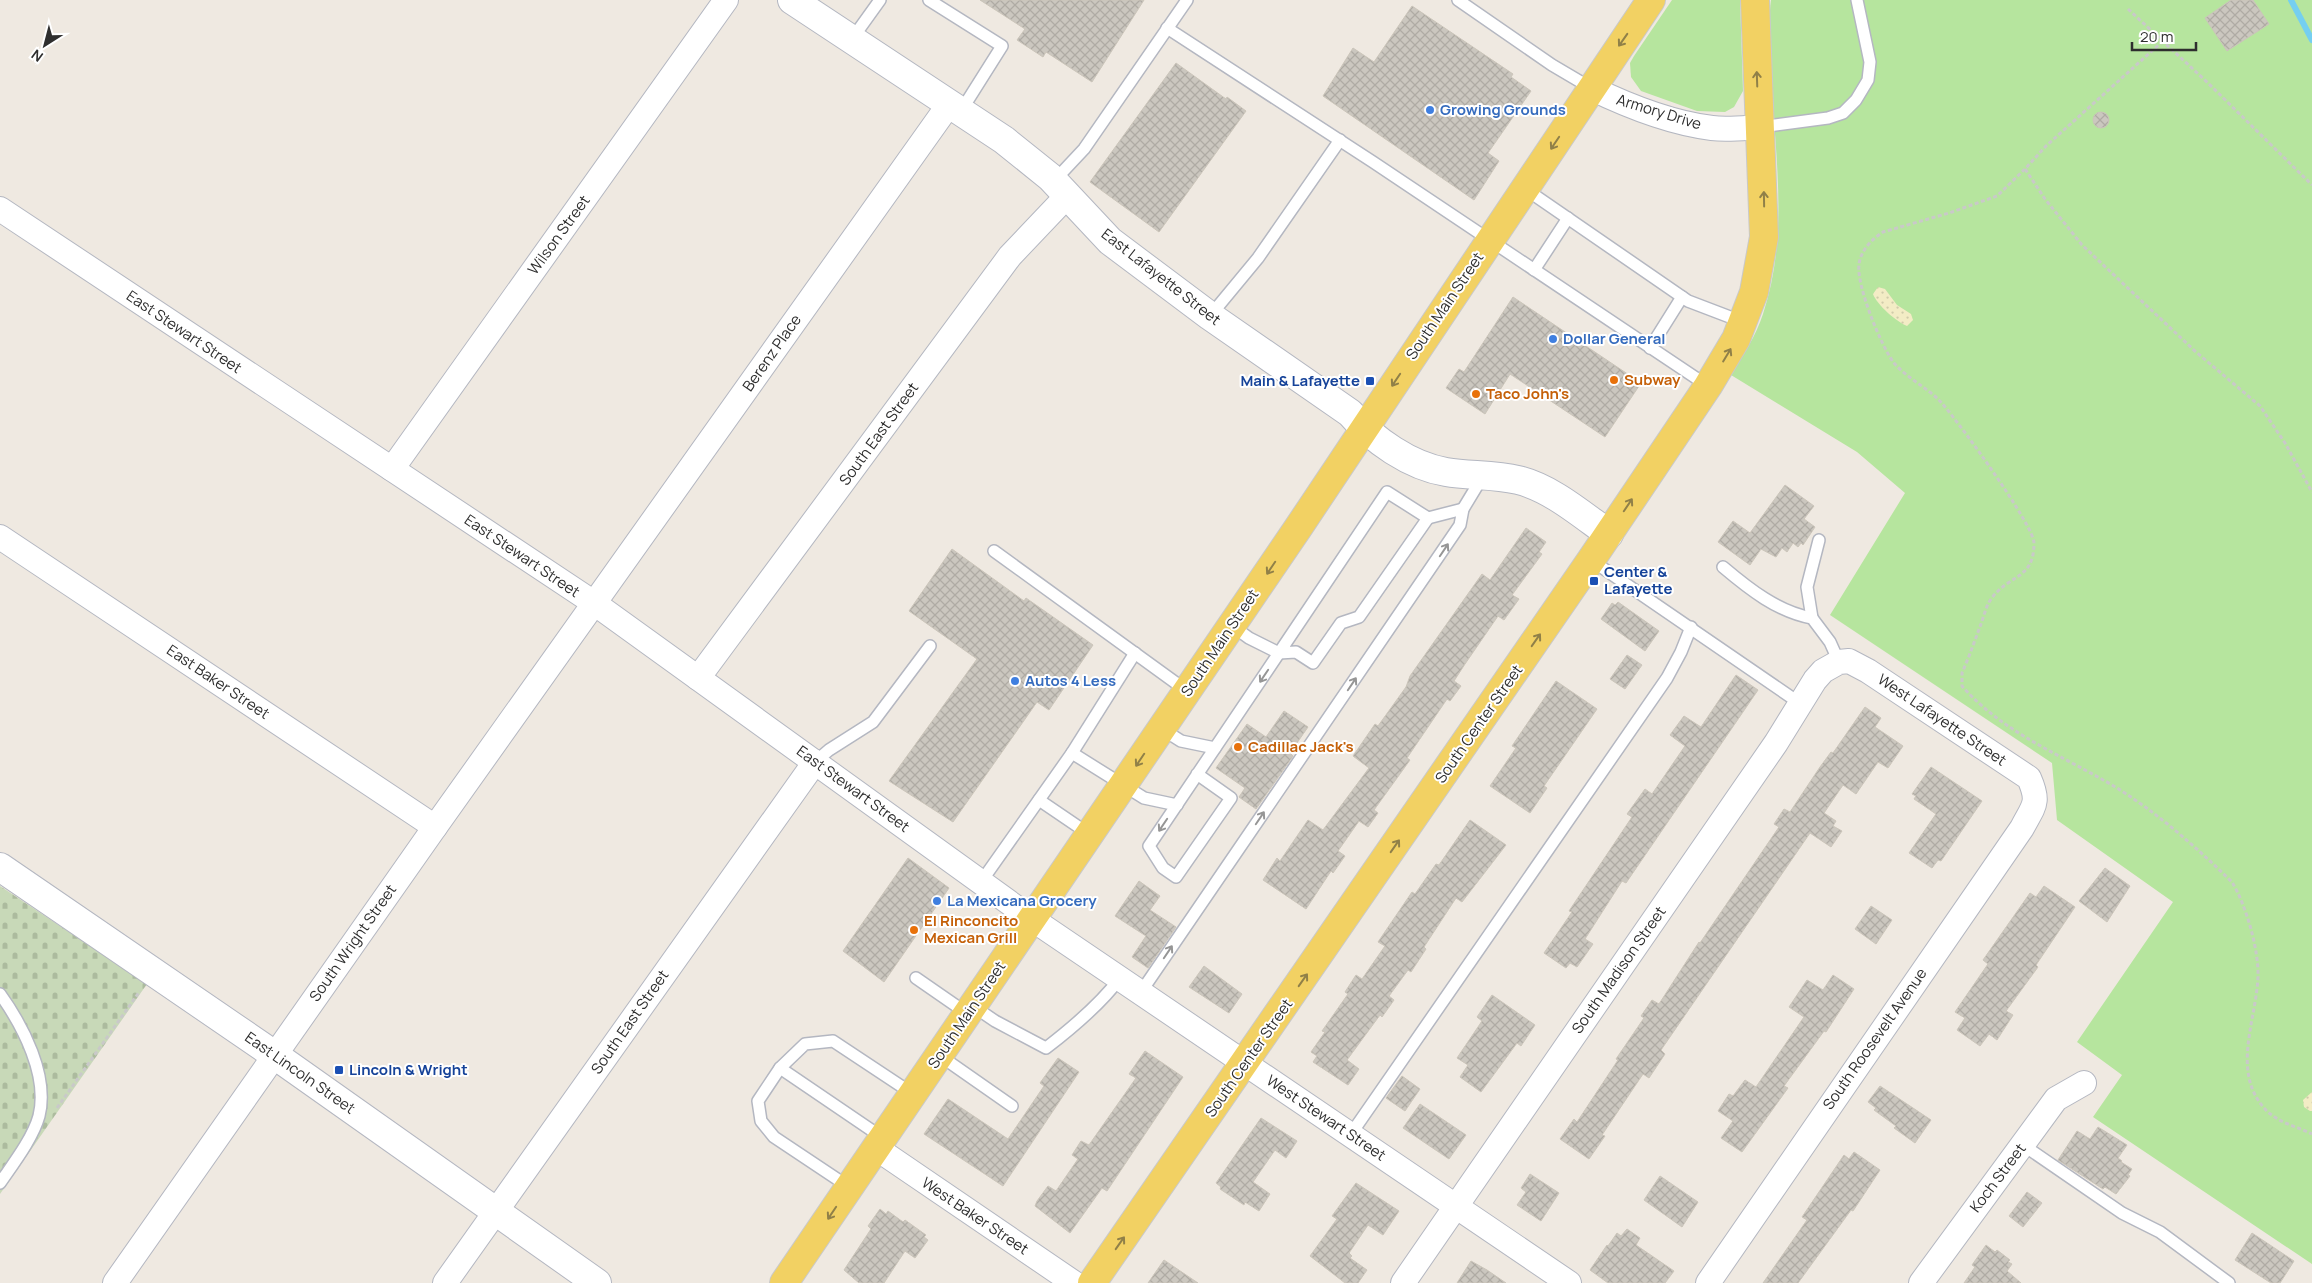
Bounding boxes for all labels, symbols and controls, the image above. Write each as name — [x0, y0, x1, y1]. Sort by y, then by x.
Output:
north arrow — [20, 20, 70, 70]
scale bar — [2132, 20, 2196, 52]
text: 20 m — [2140, 26, 2173, 47]
one-way arrow — [1618, 33, 1628, 47]
text: N — [27, 45, 47, 67]
one-way arrow — [1752, 71, 1762, 87]
street label: Armory Drive — [1614, 89, 1704, 134]
place label: Growing Grounds — [1440, 99, 1566, 120]
marker: Growing Grounds — [1424, 104, 1436, 116]
one-way arrow — [1549, 136, 1560, 150]
street label: Wilson Street — [523, 191, 595, 279]
one-way arrow — [1759, 191, 1769, 208]
street label: East Lafayette Street — [1097, 223, 1225, 330]
street label: South Main Street — [1401, 248, 1488, 364]
street label: East Stewart Street — [122, 285, 246, 378]
street label: Berenz Place — [737, 310, 806, 395]
place label: Dollar General — [1563, 328, 1666, 349]
marker: Dollar General — [1547, 333, 1559, 345]
one-way arrow — [1722, 348, 1732, 362]
place label: Subway — [1624, 369, 1681, 390]
place label: Main & Lafayette — [1240, 370, 1360, 391]
one-way arrow — [1391, 372, 1401, 386]
marker: Subway — [1608, 374, 1620, 386]
marker: Main & Lafayette — [1364, 375, 1376, 387]
street label: South East Street — [834, 378, 923, 490]
place label: Taco John's — [1486, 383, 1569, 404]
marker: Taco John's — [1470, 388, 1482, 400]
one-way arrow — [1623, 499, 1633, 513]
street label: East Stewart Street — [460, 509, 584, 602]
one-way arrow — [1439, 543, 1449, 557]
one-way arrow — [1265, 561, 1276, 575]
place label: Center & Lafayette — [1604, 561, 1673, 599]
marker: Center & Lafayette — [1588, 575, 1600, 587]
street label: South Main Street — [1176, 585, 1263, 701]
one-way arrow — [1531, 633, 1541, 647]
street label: East Baker Street — [163, 639, 274, 724]
street label: South Center Street — [1430, 660, 1527, 787]
one-way arrow — [1258, 669, 1268, 683]
street label: West Lafayette Street — [1874, 669, 2011, 771]
place label: Autos 4 Less — [1025, 670, 1116, 691]
marker: Autos 4 Less — [1009, 675, 1021, 687]
one-way arrow — [1347, 677, 1357, 691]
place label: Cadillac Jack's — [1248, 736, 1354, 757]
street label: East Stewart Street — [792, 740, 914, 837]
marker: Cadillac Jack's — [1232, 741, 1244, 753]
one-way arrow — [1135, 753, 1145, 767]
one-way arrow — [1255, 811, 1265, 825]
one-way arrow — [1158, 818, 1168, 832]
one-way arrow — [1390, 839, 1400, 853]
street label: South Wright Street — [304, 880, 401, 1006]
place label: La Mexicana Grocery — [947, 890, 1097, 911]
marker: La Mexicana Grocery — [931, 895, 943, 907]
street label: South Madison Street — [1567, 902, 1670, 1038]
place label: El Rinconcito Mexican Grill — [924, 910, 1018, 948]
marker: El Rinconcito Mexican Grill — [908, 924, 920, 936]
one-way arrow — [1163, 945, 1173, 959]
street label: South Main Street — [923, 957, 1010, 1073]
street label: South Roosevelt Avenue — [1818, 964, 1932, 1114]
street label: South East Street — [586, 965, 673, 1078]
one-way arrow — [1298, 973, 1308, 987]
street label: South Center Street — [1200, 994, 1297, 1121]
street label: East Lincoln Street — [241, 1027, 360, 1119]
place label: Lincoln & Wright — [349, 1059, 468, 1080]
marker: Lincoln & Wright — [333, 1064, 345, 1076]
street label: West Stewart Street — [1262, 1070, 1390, 1165]
street label: Koch Street — [1965, 1139, 2030, 1217]
street label: West Baker Street — [918, 1172, 1033, 1259]
one-way arrow — [827, 1206, 837, 1220]
one-way arrow — [1115, 1236, 1125, 1250]

